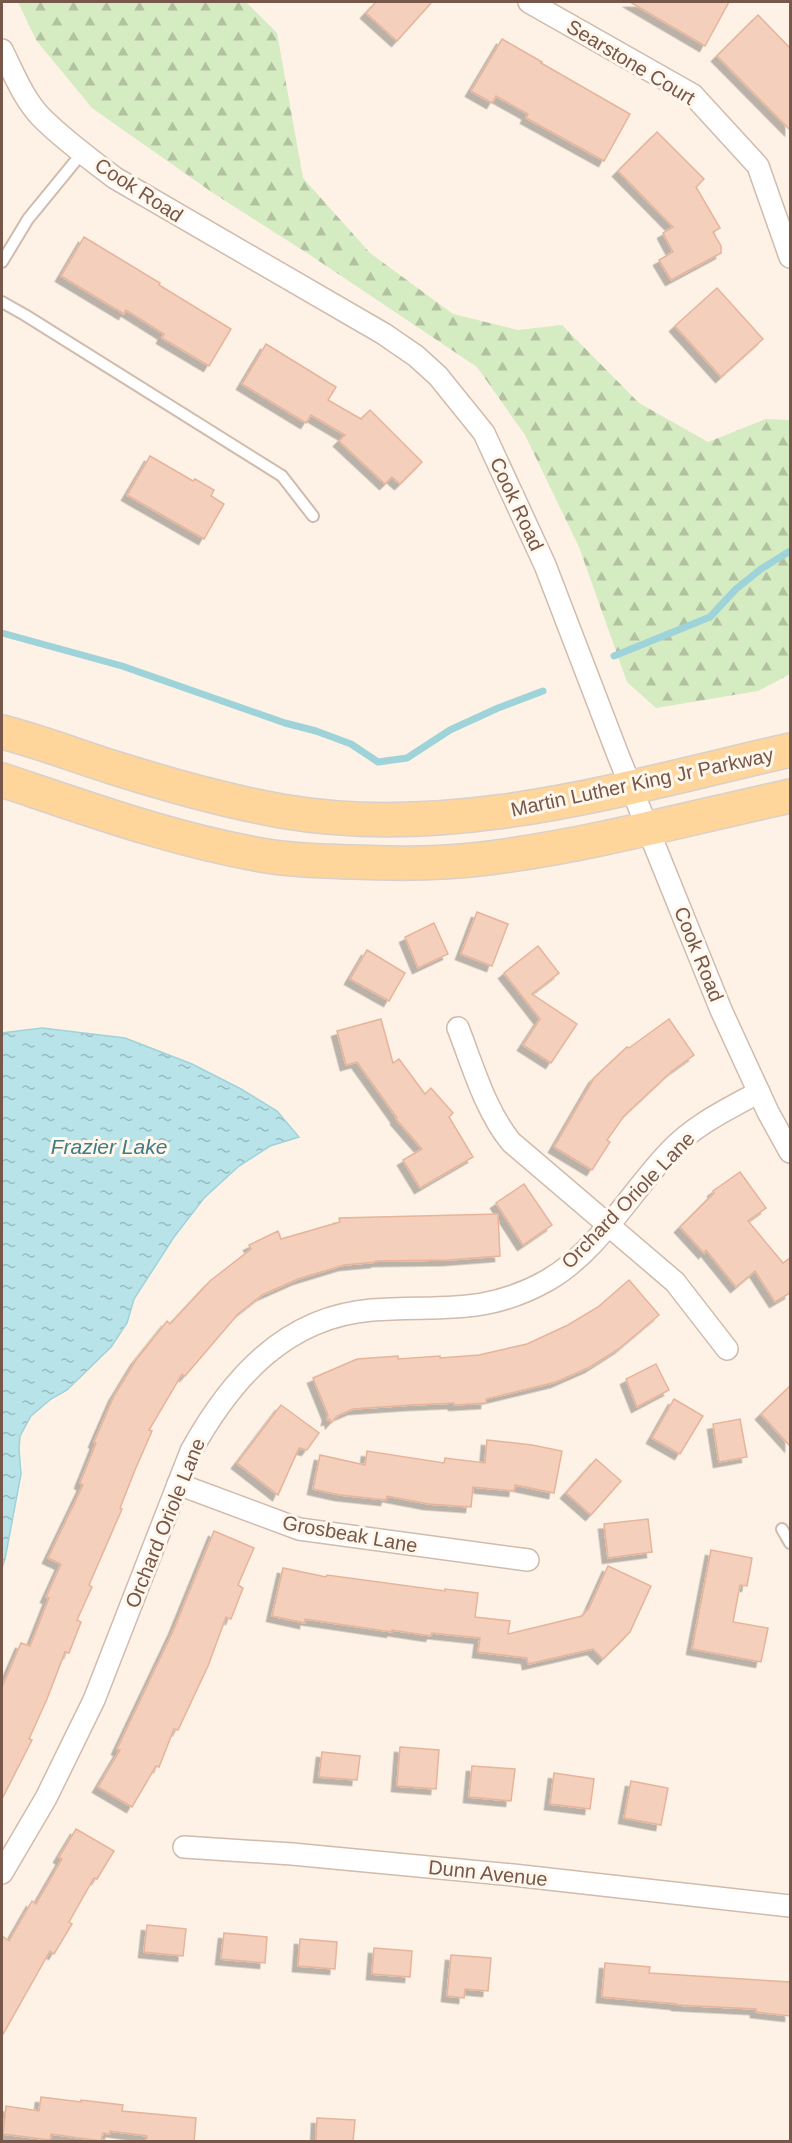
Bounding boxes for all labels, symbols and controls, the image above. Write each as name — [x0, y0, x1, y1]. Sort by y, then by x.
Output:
street label: Searstone Court — [563, 15, 699, 109]
street label: Cook Road — [91, 154, 187, 226]
street label: Cook Road — [486, 454, 548, 554]
street label: Martin Luther King Jr Parkway — [509, 743, 775, 821]
street label: Cook Road — [670, 903, 728, 1005]
street label: Orchard Oriole Lane — [557, 1127, 699, 1273]
water label: Frazier Lake — [51, 1135, 167, 1158]
street label: Orchard Oriole Lane — [121, 1435, 209, 1611]
street label: Grosbeak Lane — [281, 1511, 419, 1557]
street label: Dunn Avenue — [427, 1856, 549, 1890]

